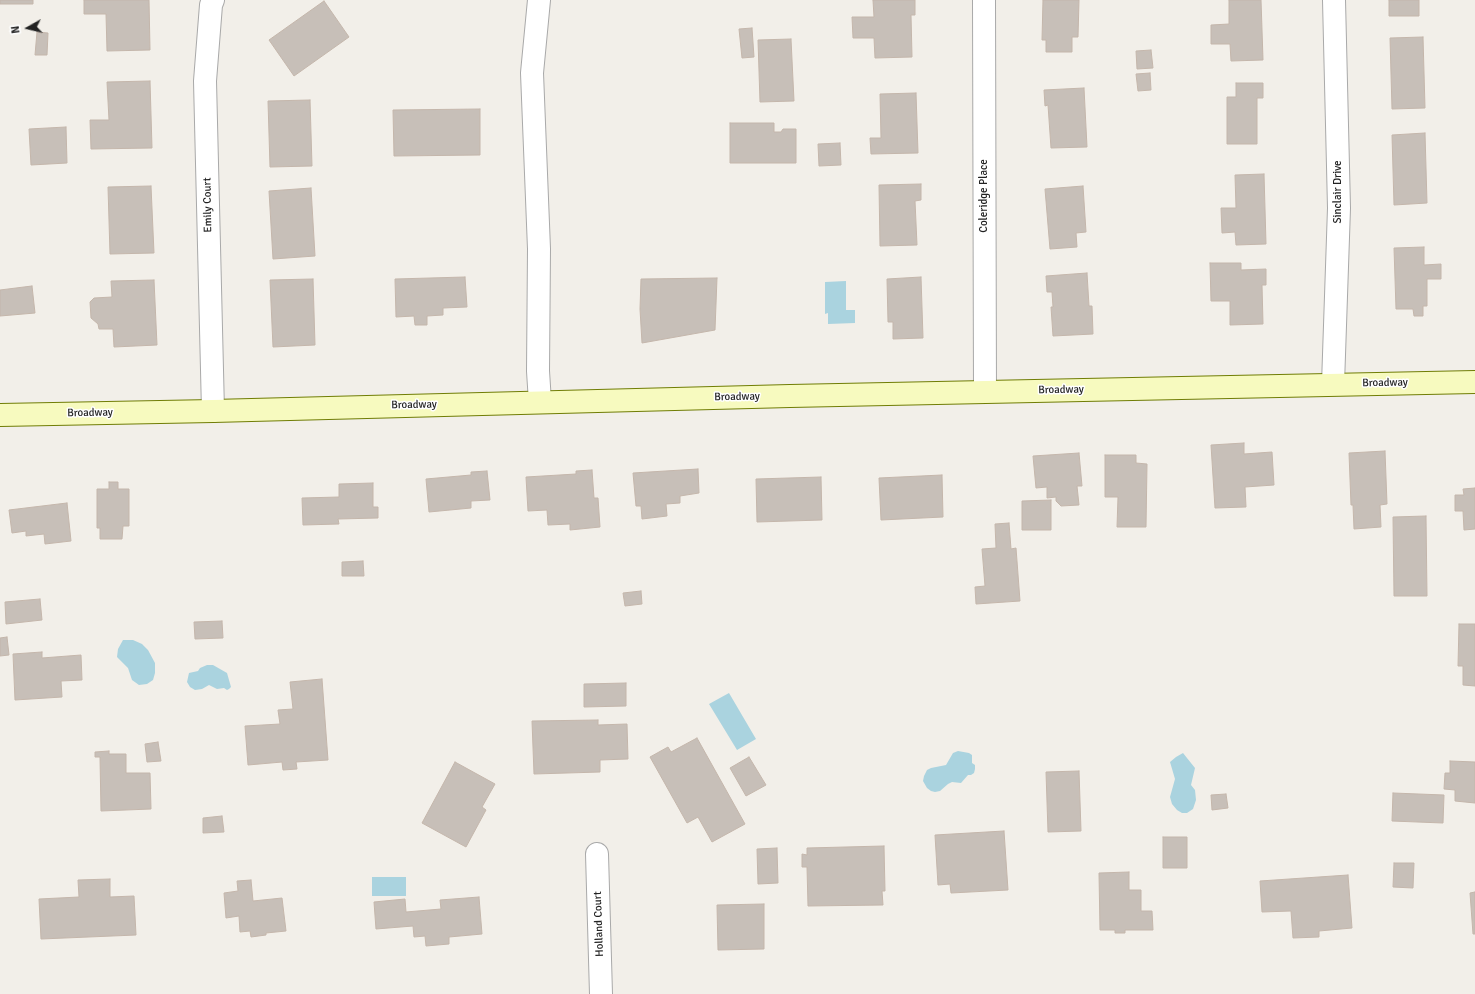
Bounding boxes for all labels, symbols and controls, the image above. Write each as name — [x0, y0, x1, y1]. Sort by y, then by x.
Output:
north arrow — [8, 8, 48, 48]
text: N — [9, 25, 23, 34]
street label: Coleridge Place — [977, 159, 991, 233]
street label: Sinclair Drive — [1331, 160, 1345, 224]
street label: Emily Court — [201, 177, 215, 233]
street label: Broadway — [1362, 376, 1408, 390]
street label: Broadway — [1038, 383, 1084, 397]
street label: Broadway — [714, 390, 760, 404]
street label: Broadway — [391, 398, 437, 412]
street label: Broadway — [67, 406, 113, 420]
street label: Holland Court — [591, 891, 607, 957]

